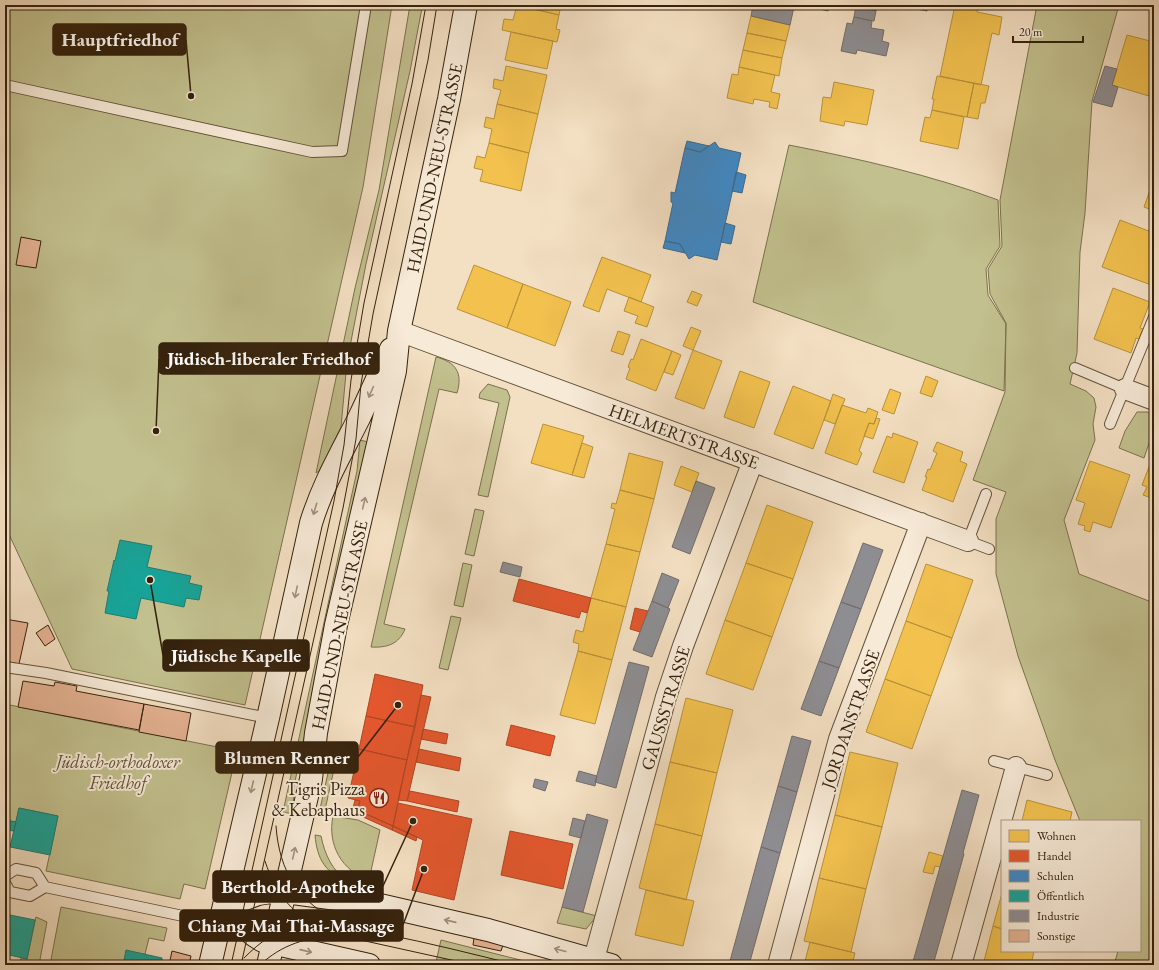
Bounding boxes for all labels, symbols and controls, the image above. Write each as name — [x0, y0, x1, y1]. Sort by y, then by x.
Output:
scale bar — [1013, 18, 1083, 44]
callout: Hauptfriedhof — [53, 24, 186, 55]
text: 20 m — [1019, 24, 1043, 40]
text: Hauptfriedhof — [61, 27, 181, 52]
street label: HAID-UND-NEU-STRASSE — [401, 61, 467, 275]
callout: Jüdisch-liberaler Friedhof — [159, 343, 379, 374]
text: Jüdisch-liberaler Friedhof — [165, 346, 373, 371]
one-way arrow — [367, 386, 374, 398]
street label: HELMERTSTRASSE — [606, 398, 762, 474]
one-way arrow — [361, 497, 369, 510]
one-way arrow — [311, 503, 318, 516]
street label: HAID-UND-NEU-STRASSE — [306, 518, 372, 732]
one-way arrow — [291, 585, 299, 598]
callout: Jüdische Kapelle — [163, 640, 309, 671]
text: Jüdische Kapelle — [169, 643, 301, 668]
street label: GAUSSSTRASSE — [635, 643, 695, 773]
street label: JORDANSTRASSE — [815, 646, 885, 794]
callout: Blumen Renner — [216, 742, 358, 773]
text: Blumen Renner — [224, 745, 350, 770]
park label: Jüdisch-orthodoxer Friedhof — [52, 750, 181, 795]
place label: Tigris Pizza & Kebaphaus — [272, 777, 366, 821]
one-way arrow — [247, 780, 255, 793]
restaurant icon: Tigris Pizza & Kebaphaus — [368, 787, 390, 809]
legend — [1001, 820, 1141, 952]
text: Wohnen — [1037, 828, 1077, 844]
one-way arrow — [291, 847, 299, 860]
text: Handel — [1037, 848, 1072, 864]
text: Schulen — [1037, 868, 1075, 884]
callout: Berthold-Apotheke — [213, 871, 383, 902]
text: Berthold-Apotheke — [221, 874, 375, 899]
text: Öffentlich — [1037, 888, 1084, 904]
text: Industrie — [1037, 908, 1079, 924]
callout: Chiang Mai Thai-Massage — [180, 910, 403, 941]
text: Chiang Mai Thai-Massage — [188, 913, 394, 938]
one-way arrow — [444, 917, 457, 925]
text: Sonstige — [1037, 928, 1076, 944]
one-way arrow — [554, 946, 567, 953]
one-way arrow — [299, 947, 312, 955]

